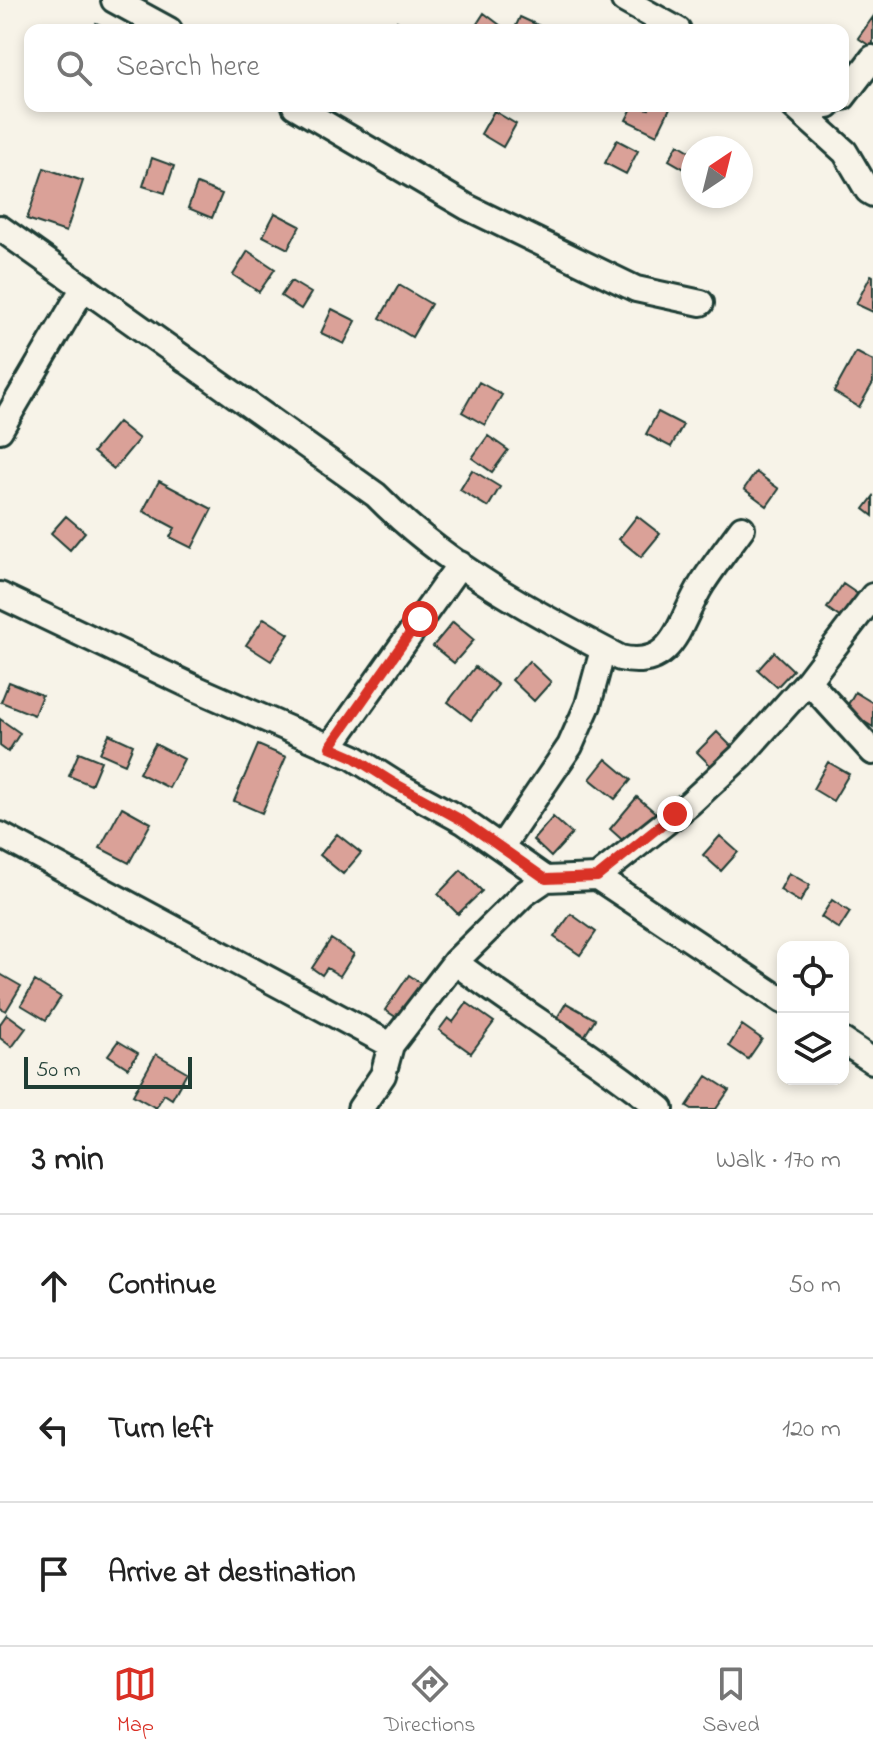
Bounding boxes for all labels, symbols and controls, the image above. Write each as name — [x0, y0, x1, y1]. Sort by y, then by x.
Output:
search box — [24, 24, 849, 112]
icon: search — [52, 46, 96, 90]
text: Search here — [116, 46, 260, 90]
north arrow — [681, 136, 753, 208]
route start — [402, 601, 438, 637]
route end — [657, 796, 693, 832]
map controls — [777, 941, 849, 1085]
button: locate — [777, 941, 849, 1013]
button: layers — [777, 1013, 849, 1085]
scale bar — [24, 1053, 192, 1089]
text: 50 m — [36, 1055, 81, 1087]
text: 3 min — [32, 1136, 104, 1186]
text: Walk · 170 m — [716, 1142, 841, 1180]
icon: ahead — [32, 1264, 76, 1308]
text: Continue — [108, 1264, 216, 1308]
text: 50 m — [788, 1267, 841, 1305]
icon: left — [32, 1408, 76, 1452]
text: Turn left — [108, 1408, 213, 1452]
text: 120 m — [782, 1411, 841, 1449]
icon: arrive — [32, 1552, 76, 1596]
text: Arrive at destination — [108, 1552, 356, 1596]
tab: Map — [113, 1662, 157, 1742]
tab: Directions — [384, 1662, 475, 1742]
tab: Saved — [702, 1662, 760, 1742]

